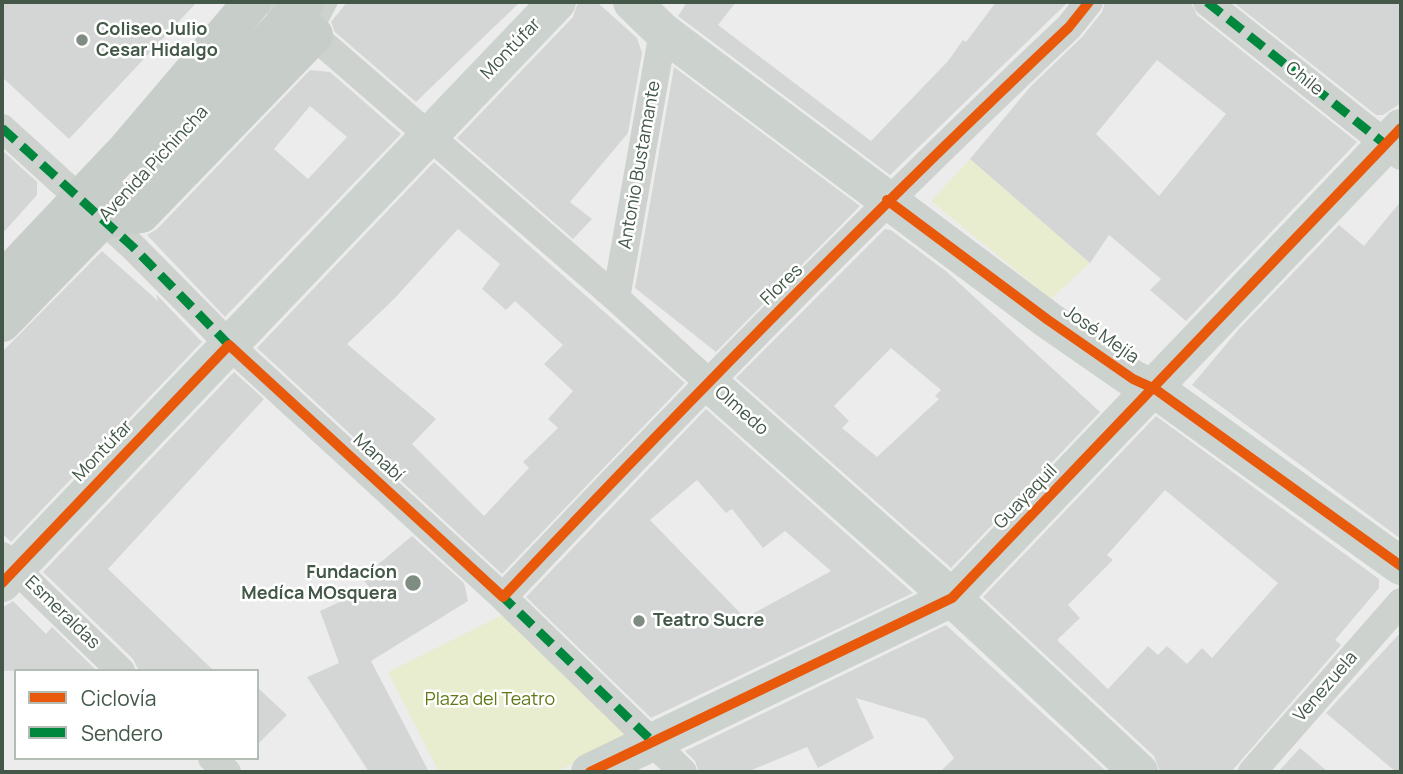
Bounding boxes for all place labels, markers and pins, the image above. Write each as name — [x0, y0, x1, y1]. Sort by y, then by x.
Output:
place label: Coliseo Julio Cesar Hidalgo — [96, 19, 218, 61]
marker: Coliseo Julio Cesar Hidalgo — [74, 32, 90, 48]
place label: Fundacíon Medíca MOsquera — [241, 562, 397, 604]
marker: Fundacíon Medíca MOsquera — [403, 573, 423, 593]
place label: Teatro Sucre — [653, 610, 764, 632]
marker: Teatro Sucre — [631, 613, 647, 629]

